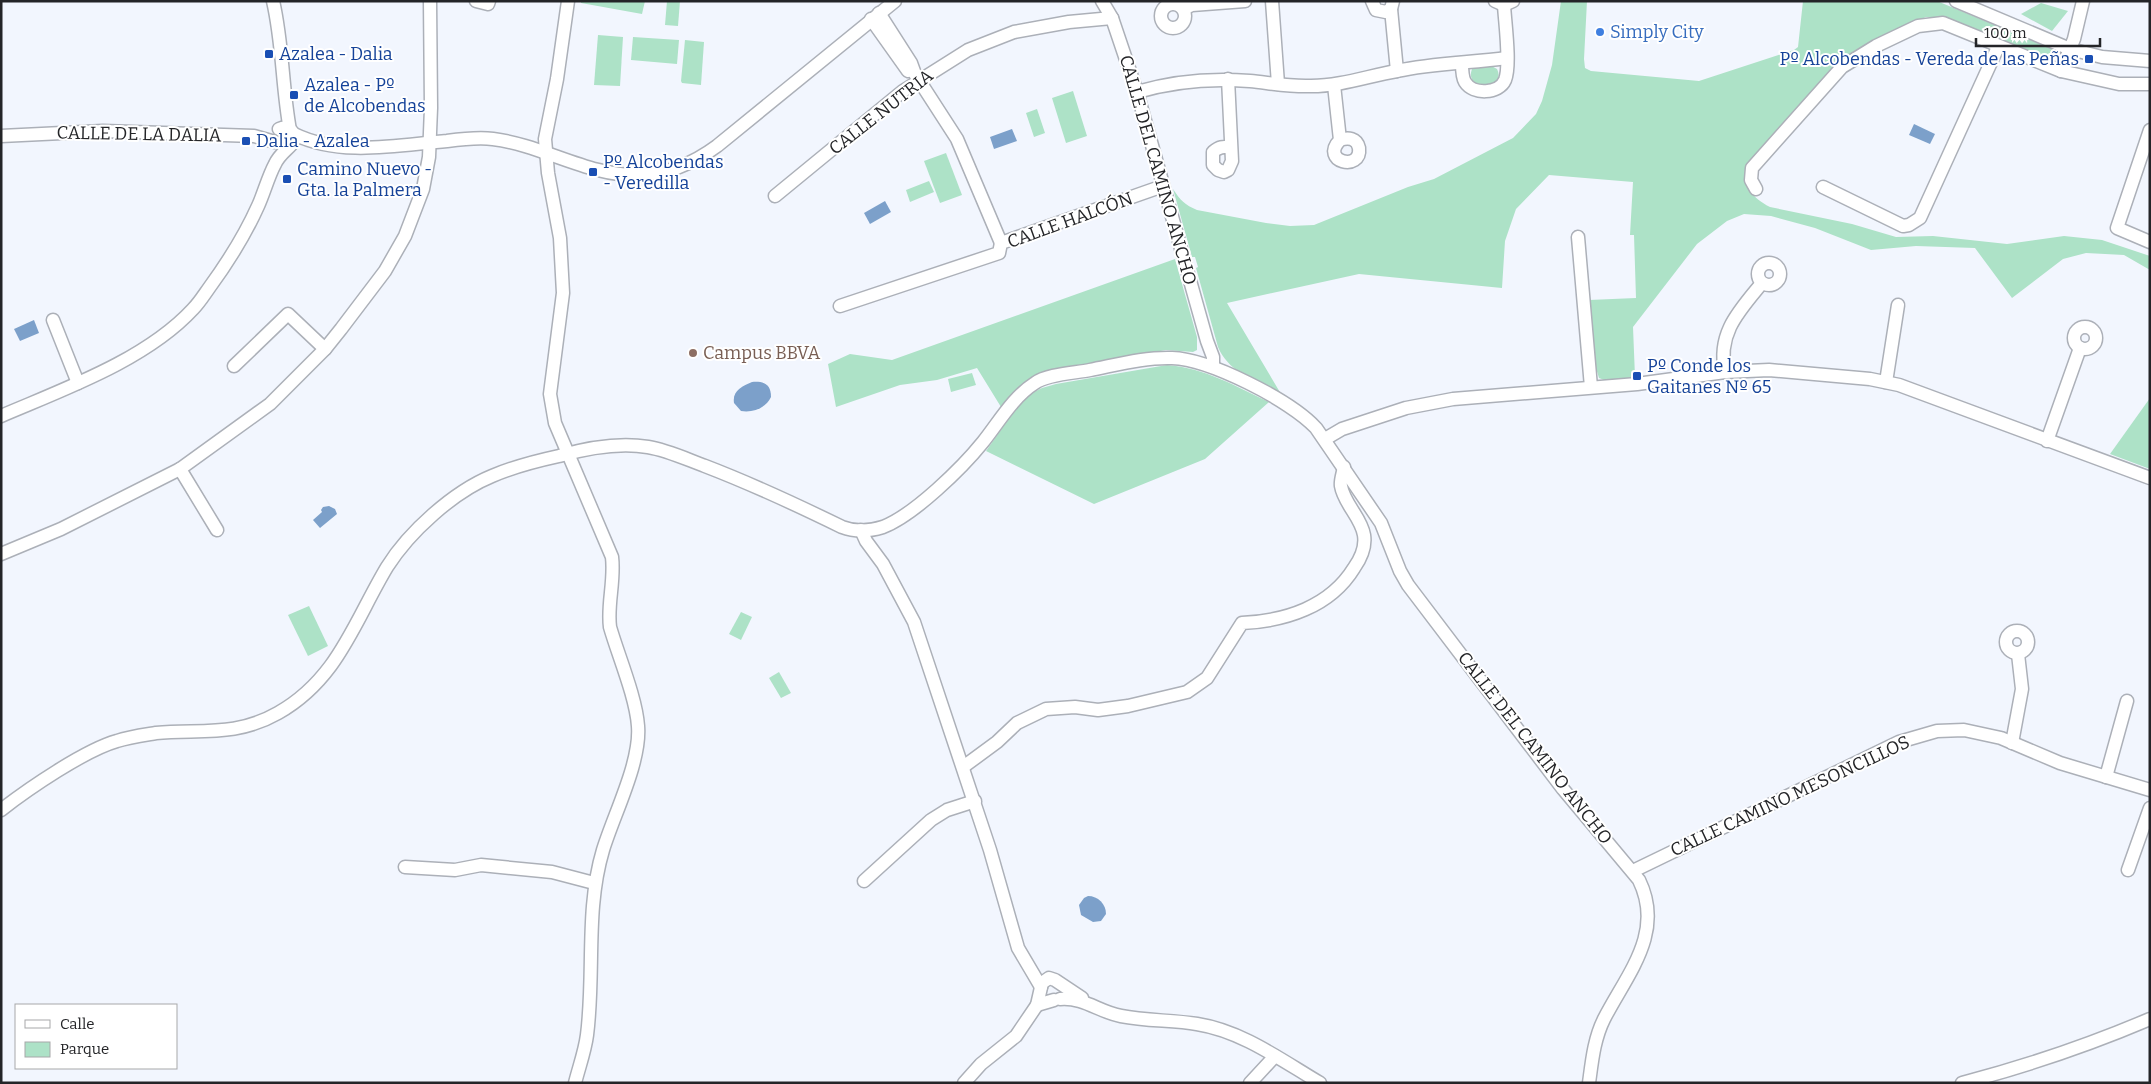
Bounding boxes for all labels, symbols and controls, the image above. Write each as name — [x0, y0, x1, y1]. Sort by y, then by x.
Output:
scale bar — [1976, 15, 2100, 47]
place label: Simply City — [1610, 21, 1704, 43]
text: 100 m — [1984, 24, 2027, 42]
marker: Simply City — [1594, 26, 1606, 38]
place label: Azalea - Dalia — [279, 43, 393, 65]
marker: Azalea - Dalia — [263, 48, 275, 60]
place label: Pº Alcobendas - Vereda de las Peñas — [1780, 48, 2079, 70]
street label: CALLE DEL CAMINO ANCHO — [1115, 52, 1201, 288]
marker: Pº Alcobendas - Vereda de las Peñas — [2083, 53, 2095, 65]
street label: CALLE NUTRIA — [825, 64, 938, 159]
place label: Azalea - Pº de Alcobendas — [304, 74, 426, 117]
marker: Azalea - Pº de Alcobendas — [288, 89, 300, 101]
street label: CALLE DE LA DALIA — [56, 122, 222, 146]
place label: Dalia - Azalea — [256, 130, 370, 152]
marker: Dalia - Azalea — [240, 135, 252, 147]
place label: Pº Alcobendas - Veredilla — [603, 151, 724, 194]
place label: Camino Nuevo - Gta. la Palmera — [297, 158, 432, 201]
marker: Pº Alcobendas - Veredilla — [587, 166, 599, 178]
marker: Camino Nuevo - Gta. la Palmera — [281, 173, 293, 185]
street label: CALLE HALCÓN — [1004, 187, 1136, 253]
place label: Campus BBVA — [703, 342, 821, 364]
marker: Campus BBVA — [687, 347, 699, 359]
place label: Pº Conde los Gaitanes Nº 65 — [1647, 355, 1771, 398]
marker: Pº Conde los Gaitanes Nº 65 — [1631, 370, 1643, 382]
street label: CALLE DEL CAMINO ANCHO — [1453, 647, 1617, 849]
street label: CALLE CAMINO MESONCILLOS — [1667, 731, 1913, 861]
legend — [15, 1004, 178, 1069]
text: Calle — [60, 1015, 94, 1033]
text: Parque — [60, 1040, 109, 1058]

